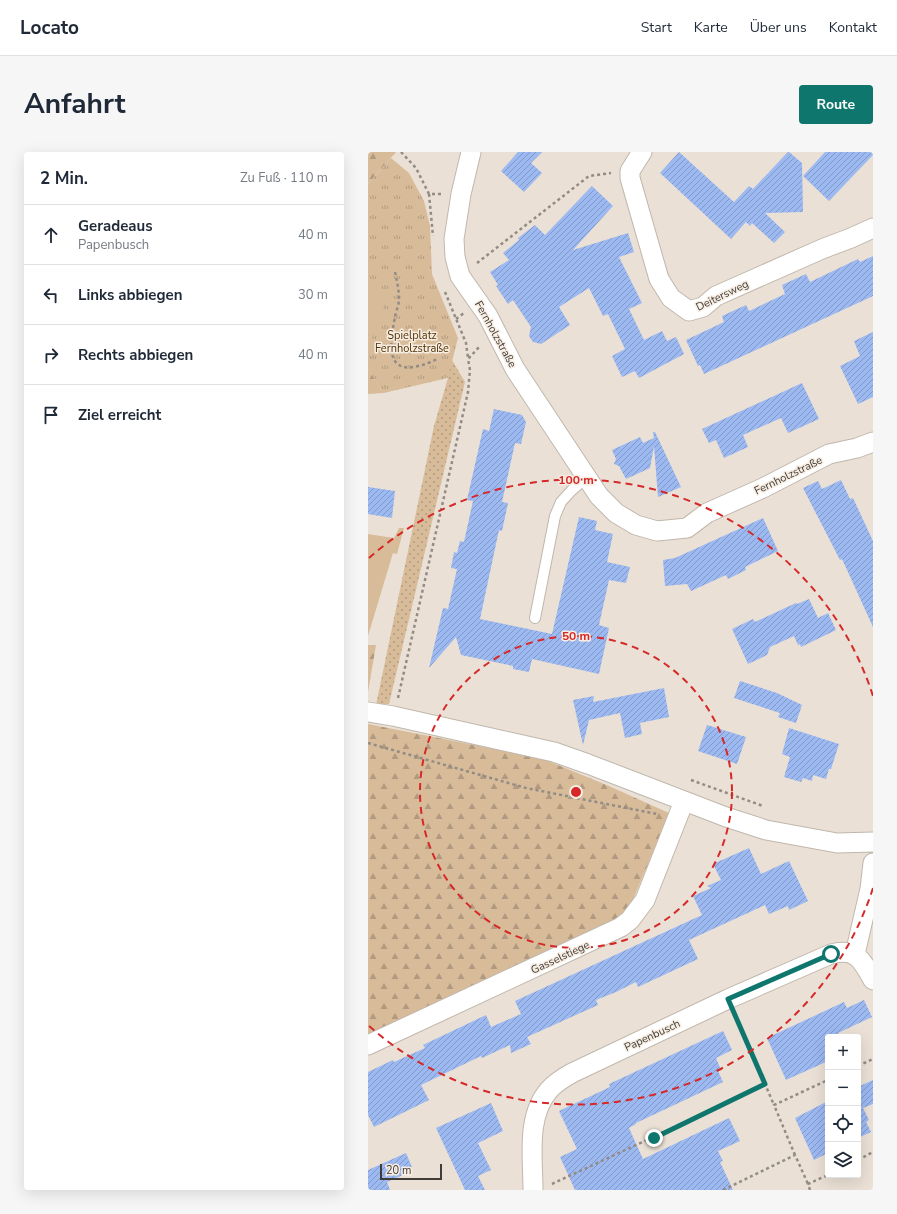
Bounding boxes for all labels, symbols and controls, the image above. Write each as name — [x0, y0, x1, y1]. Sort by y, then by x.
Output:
text: Locato — [20, 15, 79, 41]
text: Start — [641, 18, 672, 37]
text: Karte — [694, 18, 728, 37]
text: Über uns — [750, 18, 807, 37]
text: Kontakt — [829, 18, 877, 37]
text: Anfahrt — [24, 85, 125, 123]
button: Route — [799, 85, 873, 124]
text: 2 Min. — [40, 167, 88, 190]
text: Zu Fuß · 110 m — [240, 169, 328, 187]
text: Geradeaus — [78, 216, 153, 236]
icon: ahead — [40, 224, 62, 246]
text: 40 m — [298, 226, 328, 244]
text: Papenbusch — [78, 236, 149, 254]
street label: Deitersweg — [693, 276, 751, 315]
icon: left — [40, 284, 62, 306]
text: Links abbiegen — [78, 285, 182, 305]
text: 30 m — [298, 286, 328, 304]
street label: Fernholzstraße — [471, 298, 520, 370]
park label: Spielplatz Fernholzstraße — [375, 328, 449, 356]
icon: right — [40, 344, 62, 366]
text: Rechts abbiegen — [78, 345, 193, 365]
text: 40 m — [298, 346, 328, 364]
icon: arrive — [40, 404, 62, 426]
text: Ziel erreicht — [78, 405, 161, 425]
street label: Fernholzstraße — [752, 452, 825, 498]
text: 100 m — [558, 472, 594, 488]
text: 50 m — [562, 628, 590, 644]
centre of rings — [569, 785, 583, 799]
street label: Gasselstiege — [528, 937, 592, 978]
route start — [822, 945, 840, 963]
street label: Papenbusch — [622, 1016, 683, 1055]
map controls — [825, 1034, 861, 1178]
button: + — [825, 1034, 861, 1070]
button: − — [825, 1070, 861, 1106]
button: locate — [825, 1106, 861, 1142]
route end — [645, 1129, 663, 1147]
button: layers — [825, 1142, 861, 1178]
scale bar — [380, 1162, 442, 1181]
text: 20 m — [386, 1163, 411, 1178]

